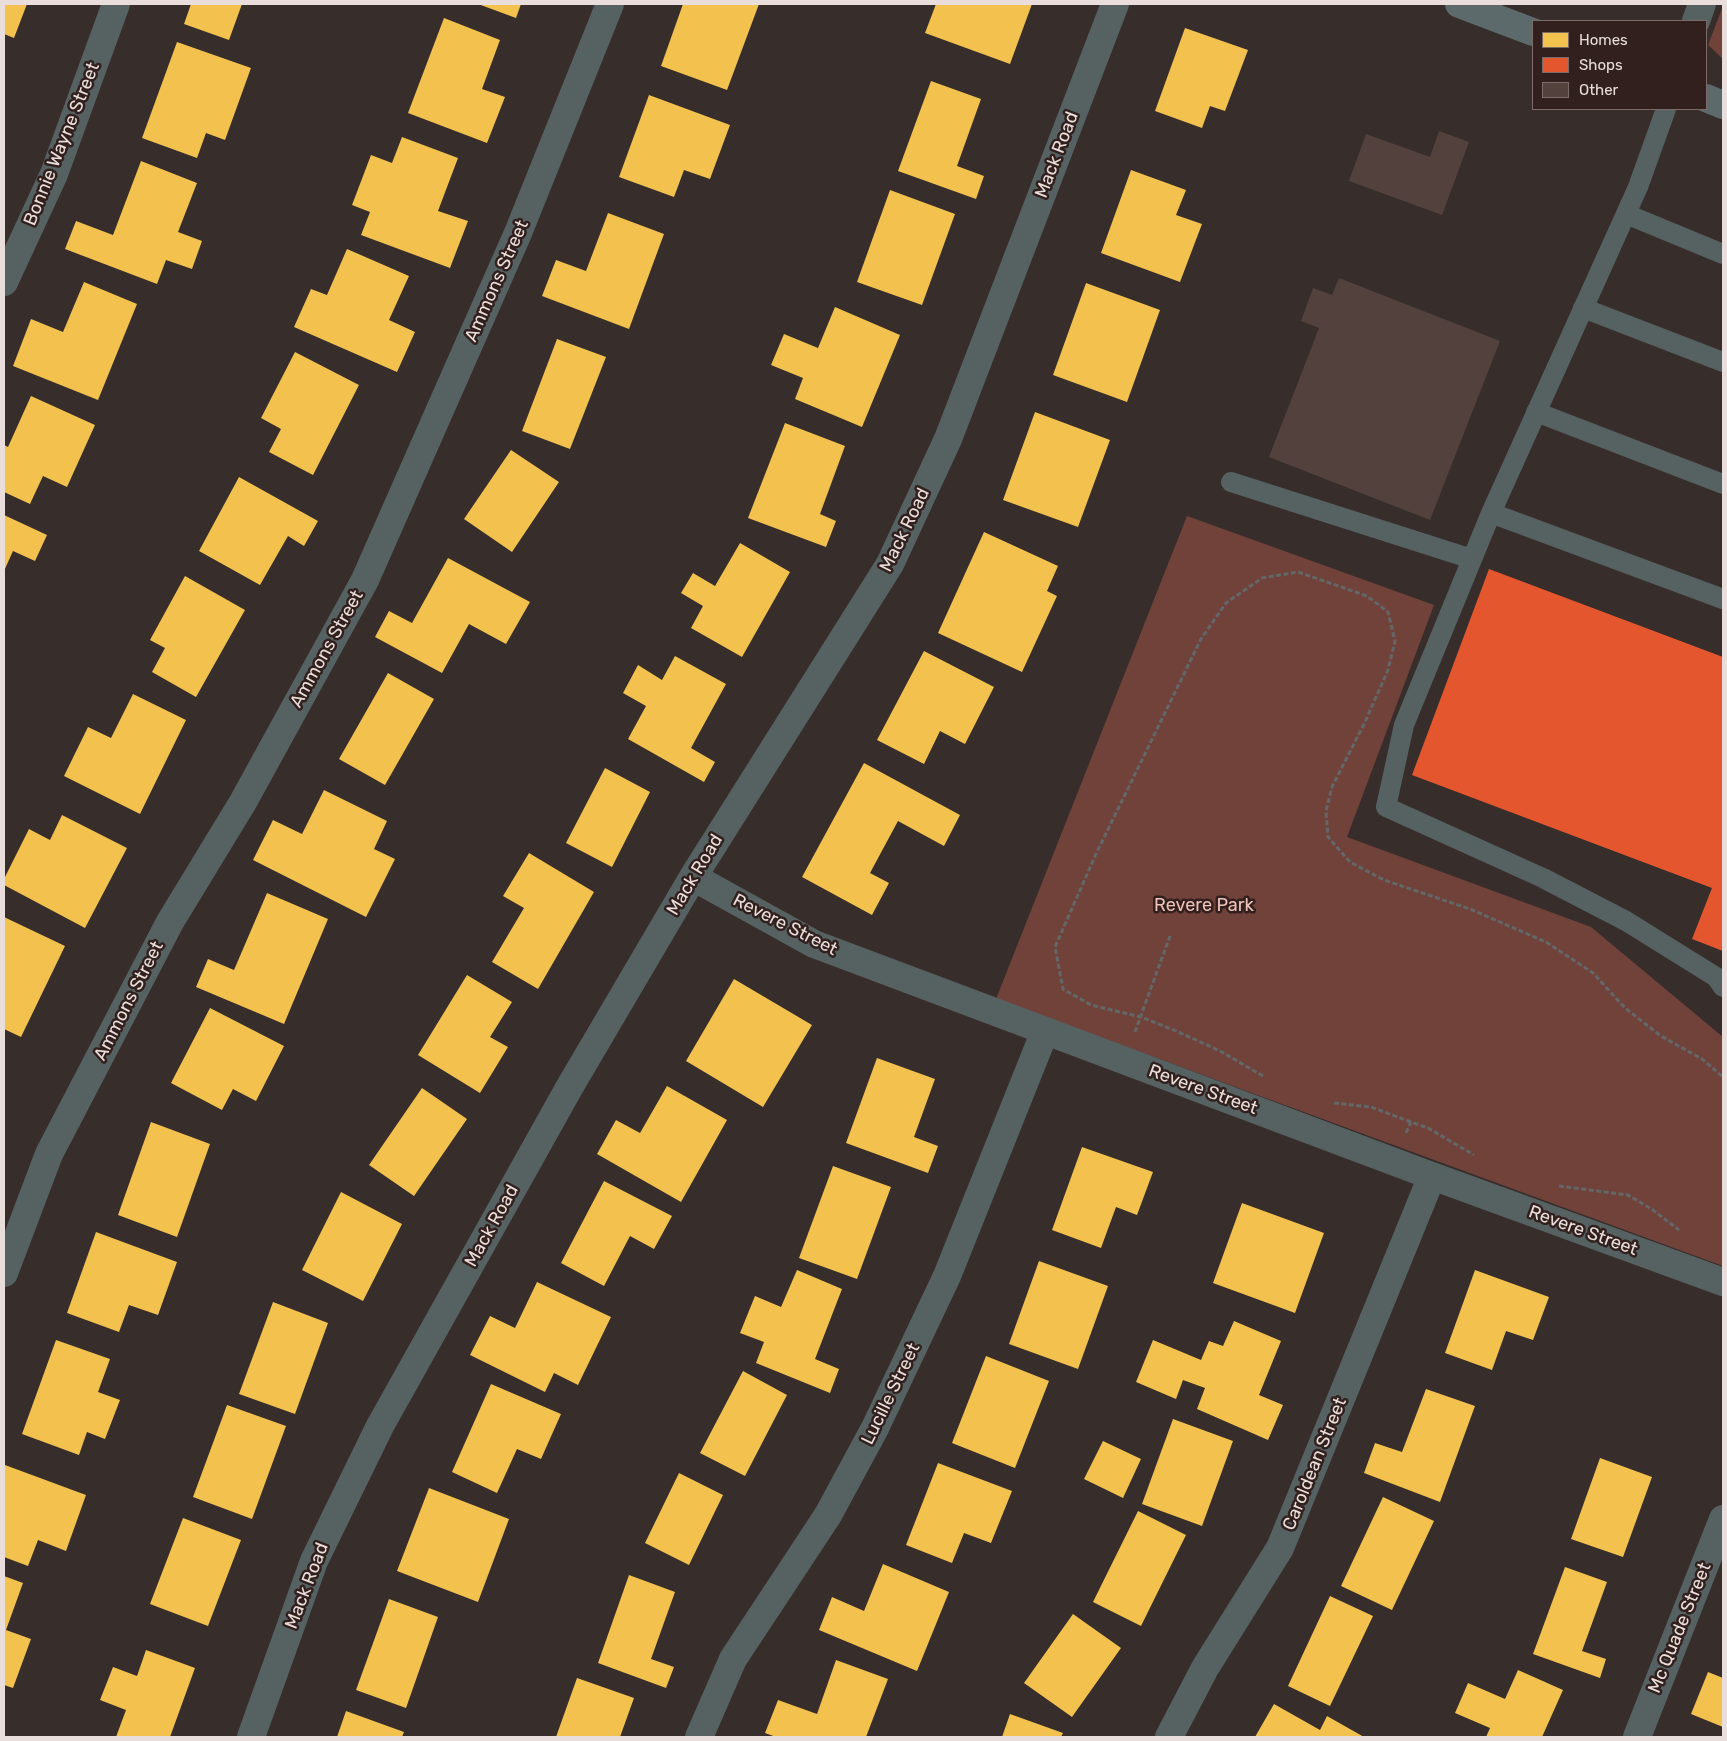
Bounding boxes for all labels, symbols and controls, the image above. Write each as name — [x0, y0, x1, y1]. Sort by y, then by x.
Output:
legend — [1532, 20, 1707, 110]
text: Homes — [1579, 31, 1628, 49]
text: Shops — [1579, 56, 1623, 74]
street label: Bonnie Wayne Street — [19, 59, 105, 229]
text: Other — [1579, 81, 1618, 99]
street label: Mack Road — [1031, 109, 1083, 201]
street label: Ammons Street — [461, 217, 533, 345]
street label: Mack Road — [875, 485, 935, 575]
street label: Ammons Street — [286, 587, 368, 711]
street label: Mack Road — [662, 831, 728, 919]
street label: Revere Street — [729, 889, 841, 961]
park label: Revere Park — [1154, 895, 1254, 917]
street label: Ammons Street — [90, 938, 168, 1064]
street label: Revere Street — [1146, 1060, 1260, 1120]
street label: Mack Road — [461, 1181, 523, 1271]
street label: Revere Street — [1526, 1201, 1640, 1261]
street label: Lucille Street — [857, 1340, 925, 1448]
street label: Caroldean Street — [1279, 1394, 1351, 1534]
street label: Mack Road — [281, 1540, 333, 1632]
street label: Mc Quade Street — [1644, 1560, 1716, 1696]

